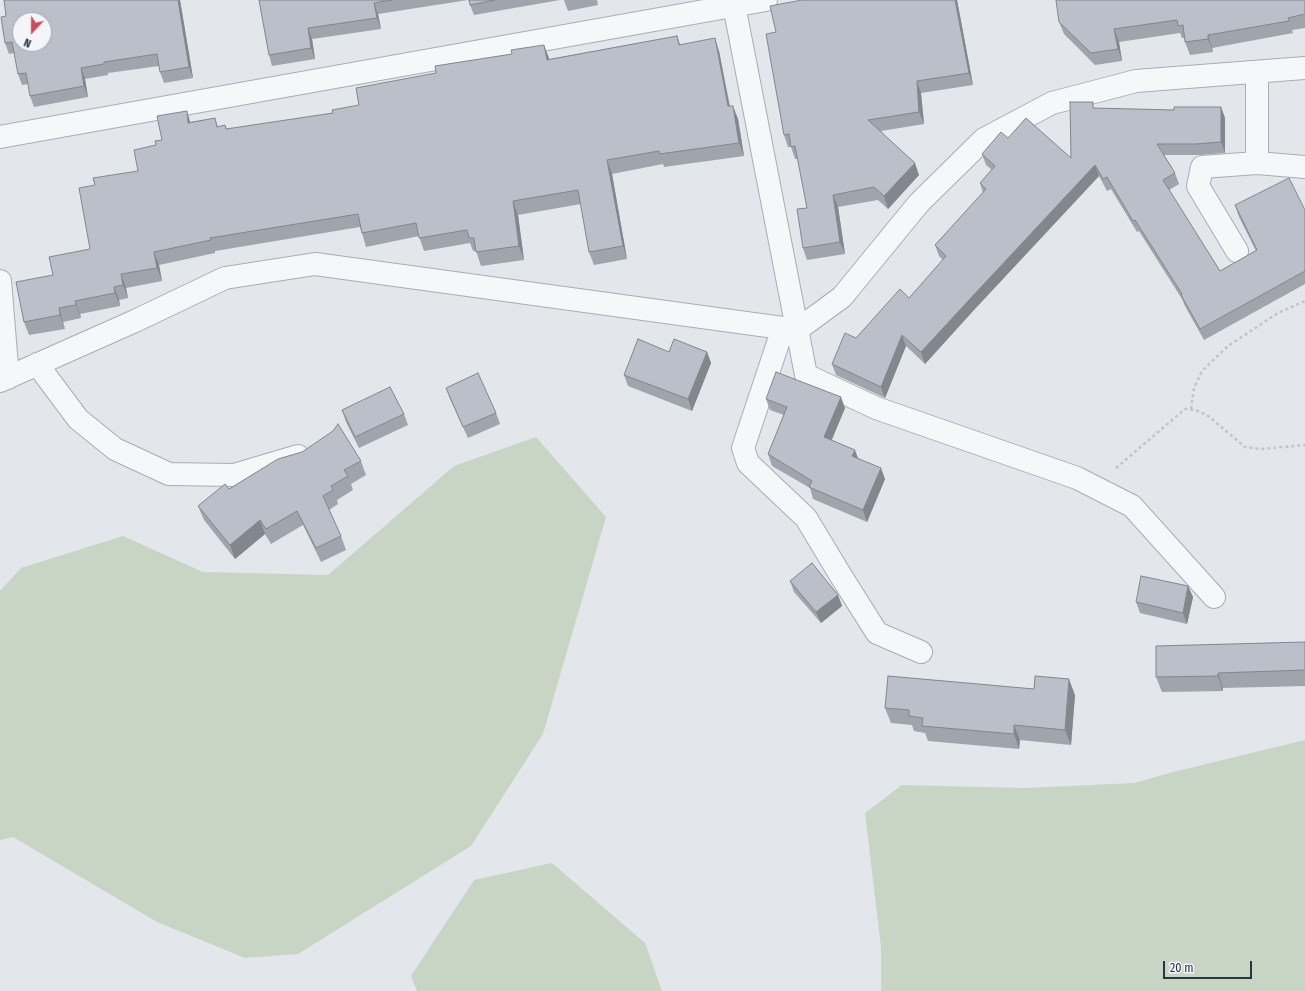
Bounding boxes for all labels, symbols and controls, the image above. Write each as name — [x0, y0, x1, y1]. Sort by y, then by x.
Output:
north arrow — [12, 12, 52, 52]
text: N — [22, 35, 33, 50]
scale bar — [1165, 953, 1254, 979]
text: 20 m — [1170, 961, 1194, 975]

